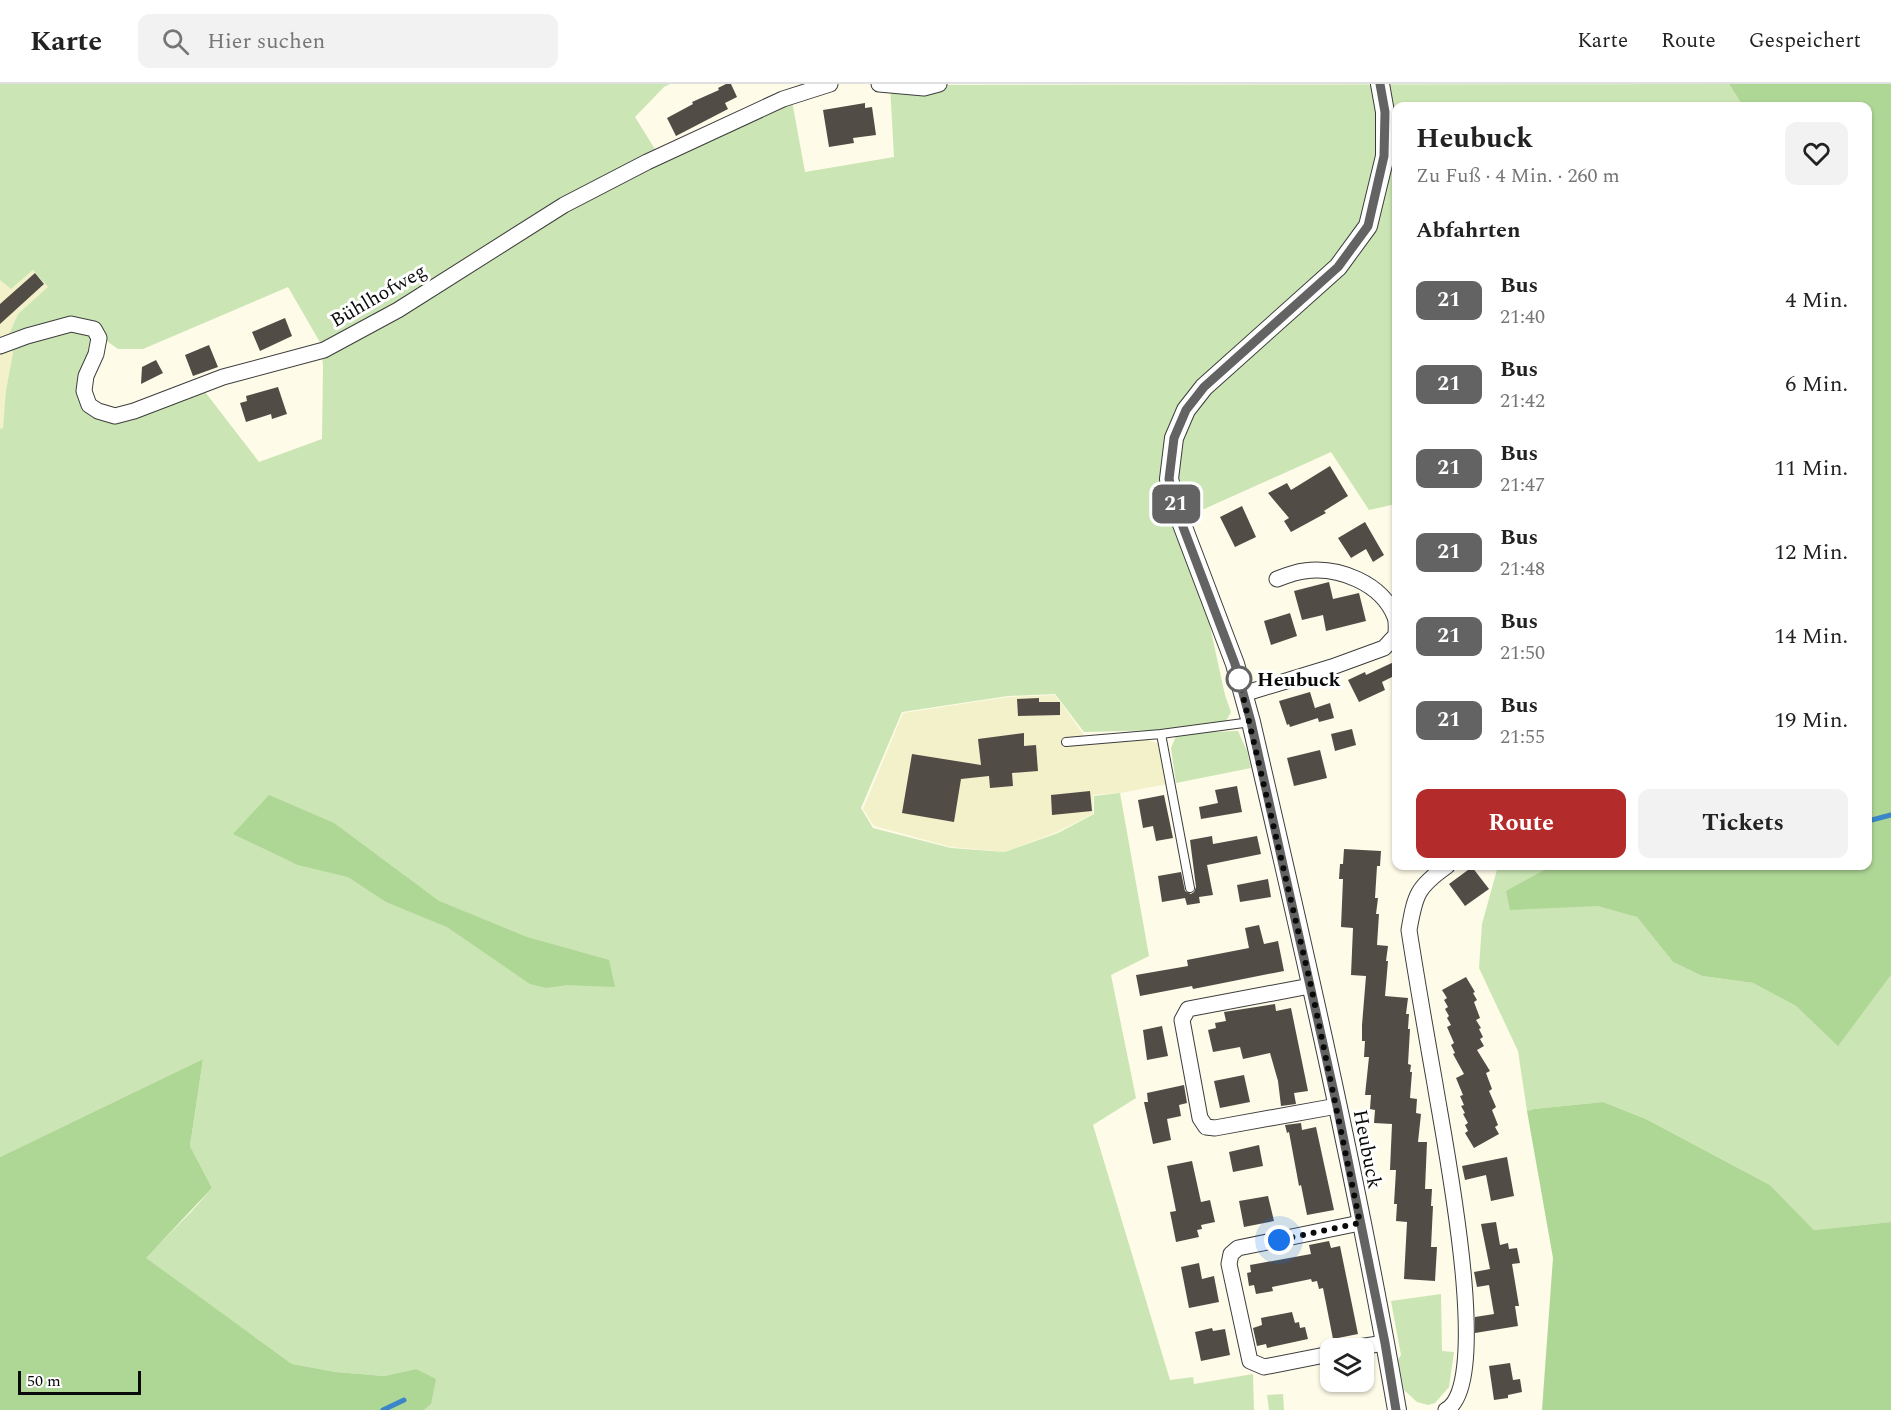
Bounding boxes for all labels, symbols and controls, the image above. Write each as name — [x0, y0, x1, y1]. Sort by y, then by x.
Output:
search box — [138, 14, 558, 68]
text: Karte — [30, 20, 102, 63]
icon: search — [159, 25, 192, 58]
text: Hier suchen — [207, 25, 325, 58]
text: Karte — [1577, 25, 1628, 57]
text: Route — [1661, 25, 1716, 57]
text: Gespeichert — [1749, 25, 1861, 57]
text: Heubuck — [1416, 117, 1533, 160]
button: heart — [1785, 122, 1848, 185]
text: Zu Fuß · 4 Min. · 260 m — [1416, 161, 1620, 191]
text: Abfahrten — [1416, 214, 1521, 247]
street label: Bühlhofweg — [325, 256, 432, 336]
text: Bus — [1500, 269, 1538, 302]
text: 21 — [1437, 284, 1461, 316]
text: 4 Min. — [1785, 284, 1848, 317]
text: 21:40 — [1500, 302, 1545, 332]
text: Bus — [1500, 353, 1538, 386]
text: 21 — [1437, 368, 1461, 400]
text: 6 Min. — [1785, 368, 1848, 401]
text: 21:42 — [1500, 386, 1545, 416]
text: Bus — [1500, 437, 1538, 470]
text: 21 — [1437, 452, 1461, 484]
text: 11 Min. — [1774, 452, 1848, 485]
text: 21:47 — [1500, 470, 1545, 500]
line badge: 21 — [1149, 484, 1203, 524]
text: 21 — [1164, 488, 1188, 520]
text: Bus — [1500, 521, 1538, 554]
text: 21 — [1437, 536, 1461, 568]
text: 12 Min. — [1774, 536, 1848, 569]
text: 21:48 — [1500, 554, 1545, 584]
text: Bus — [1500, 605, 1538, 638]
text: 21 — [1437, 620, 1461, 652]
text: 14 Min. — [1774, 620, 1848, 653]
text: 21:50 — [1500, 638, 1545, 668]
place label: Heubuck — [1257, 665, 1341, 695]
marker: Heubuck — [1226, 666, 1252, 692]
text: Bus — [1500, 689, 1538, 722]
text: 21 — [1437, 704, 1461, 736]
text: 19 Min. — [1774, 704, 1848, 737]
text: 21:55 — [1500, 722, 1545, 752]
button: Route — [1416, 789, 1626, 858]
button: Tickets — [1638, 789, 1848, 858]
street label: Heubuck — [1345, 1107, 1389, 1191]
your location — [1264, 1225, 1294, 1255]
map controls — [1320, 1338, 1374, 1392]
button: layers — [1320, 1338, 1374, 1392]
scale bar — [18, 1368, 141, 1396]
text: 50 m — [27, 1369, 61, 1393]

